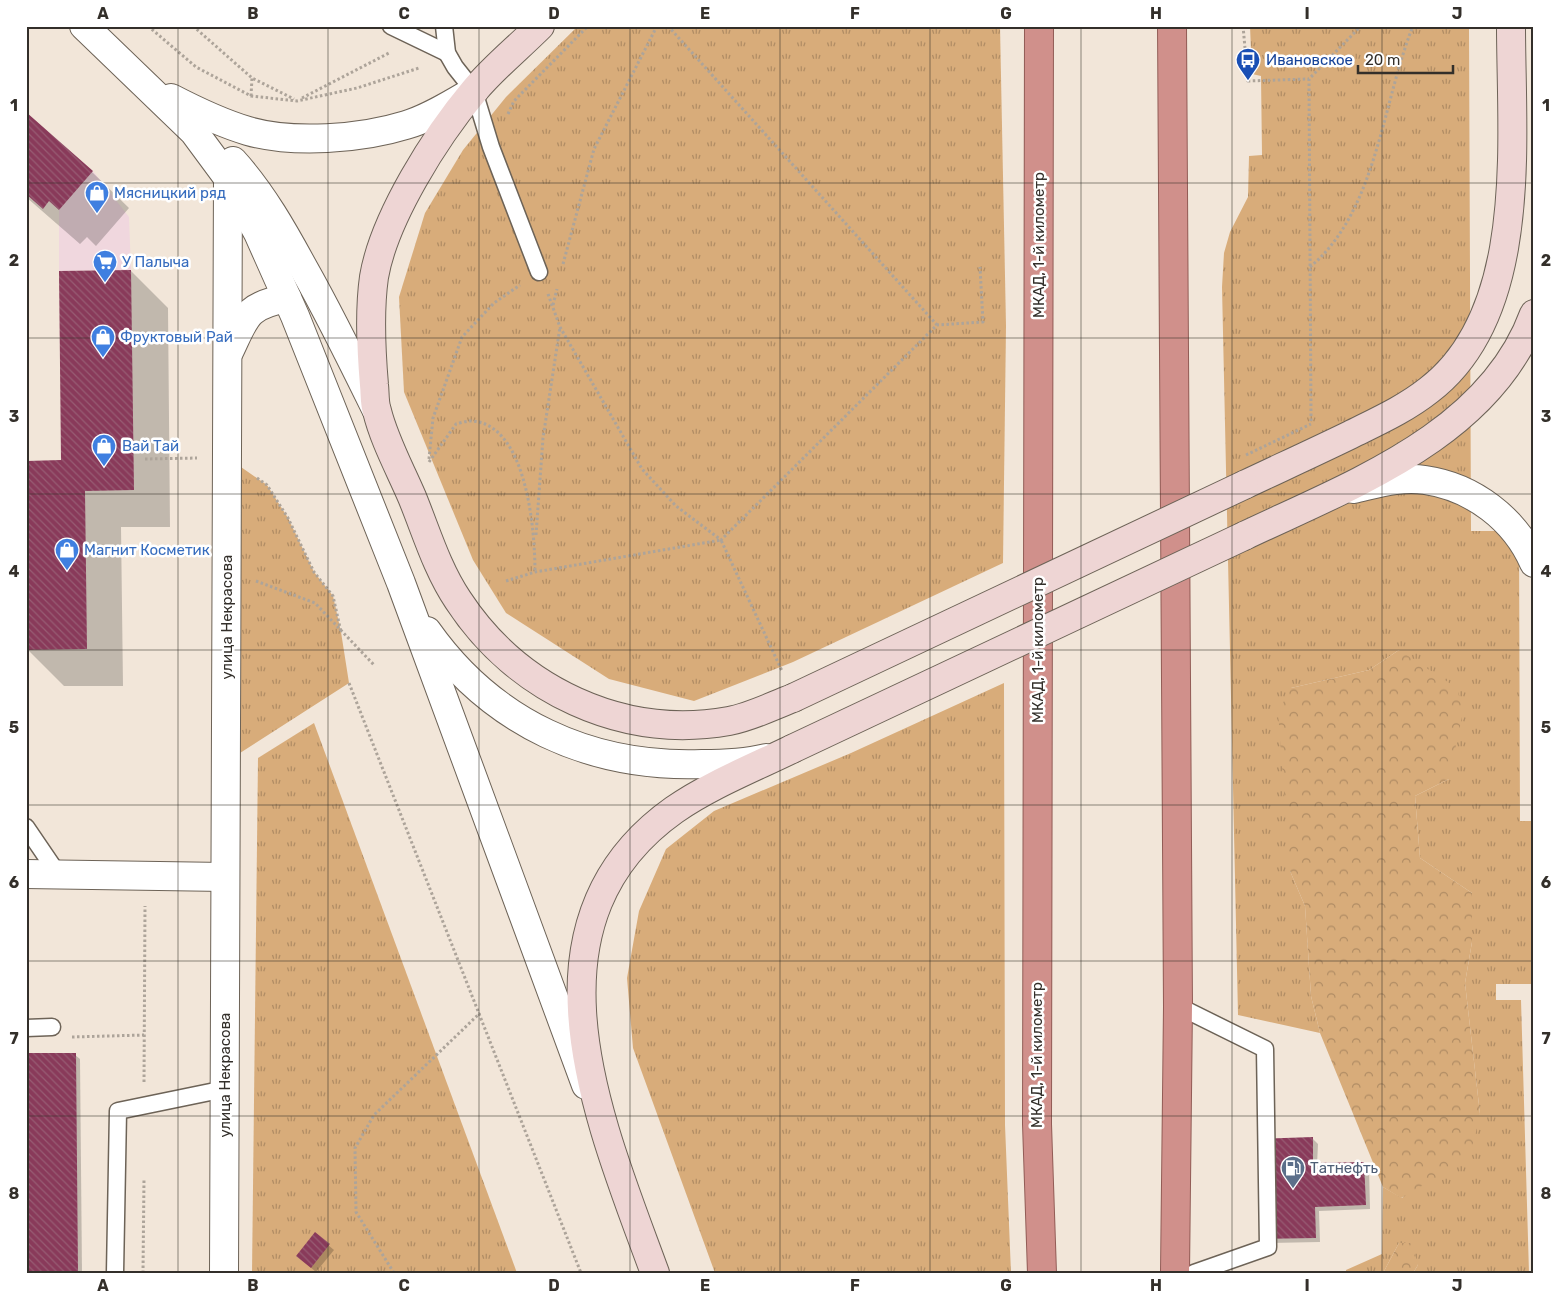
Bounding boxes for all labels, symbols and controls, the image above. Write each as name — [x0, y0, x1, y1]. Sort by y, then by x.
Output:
text: A — [97, 4, 109, 23]
text: B — [247, 4, 259, 23]
text: C — [398, 4, 410, 23]
text: D — [548, 4, 560, 23]
text: E — [700, 4, 710, 23]
text: F — [850, 4, 860, 23]
text: G — [1000, 4, 1012, 23]
text: H — [1150, 4, 1162, 23]
text: I — [1304, 4, 1310, 23]
text: J — [1452, 4, 1462, 23]
scale bar — [1358, 42, 1452, 74]
bus stop icon: Ивановское — [1235, 47, 1261, 81]
place label: Ивановское — [1266, 51, 1353, 69]
text: 20 m — [1365, 51, 1400, 69]
text: 1 — [10, 96, 18, 115]
text: 1 — [1542, 96, 1550, 115]
street label: МКАД, 1-й километр — [1030, 172, 1048, 318]
shop icon: Мясницкий ряд — [84, 180, 110, 214]
place label: Мясницкий ряд — [114, 184, 226, 202]
supermarket icon: У Палыча — [92, 249, 118, 283]
text: 2 — [9, 251, 19, 270]
text: 2 — [1541, 251, 1551, 270]
place label: У Палыча — [122, 253, 189, 271]
shop icon: Фруктовый Рай — [90, 324, 116, 358]
place label: Фруктовый Рай — [120, 328, 233, 346]
text: 3 — [9, 407, 19, 426]
text: 3 — [1541, 407, 1551, 426]
shop icon: Вай Тай — [91, 433, 117, 467]
place label: Вай Тай — [122, 437, 179, 455]
shop icon: Магнит Косметик — [54, 537, 80, 571]
place label: Магнит Косметик — [84, 541, 210, 559]
street label: улица Некрасова — [218, 555, 236, 679]
text: 4 — [9, 562, 20, 581]
text: 4 — [1541, 562, 1552, 581]
street label: МКАД, 1-й километр — [1029, 577, 1047, 723]
text: 5 — [9, 718, 19, 737]
text: 5 — [1541, 718, 1551, 737]
text: 6 — [9, 873, 19, 892]
text: 6 — [1541, 873, 1551, 892]
street label: МКАД, 1-й километр — [1028, 982, 1046, 1128]
street label: улица Некрасова — [216, 1013, 234, 1137]
text: 7 — [9, 1029, 19, 1048]
text: 7 — [1541, 1029, 1551, 1048]
fuel station icon: Татнефть — [1280, 1155, 1306, 1189]
place label: Татнефть — [1310, 1159, 1379, 1177]
text: 8 — [9, 1184, 20, 1203]
text: 8 — [1541, 1184, 1552, 1203]
text: A — [97, 1276, 109, 1295]
text: B — [247, 1276, 259, 1295]
text: C — [398, 1276, 410, 1295]
text: D — [548, 1276, 560, 1295]
text: E — [700, 1276, 710, 1295]
text: F — [850, 1276, 860, 1295]
text: G — [1000, 1276, 1012, 1295]
text: H — [1150, 1276, 1162, 1295]
text: I — [1304, 1276, 1310, 1295]
text: J — [1452, 1276, 1462, 1295]

